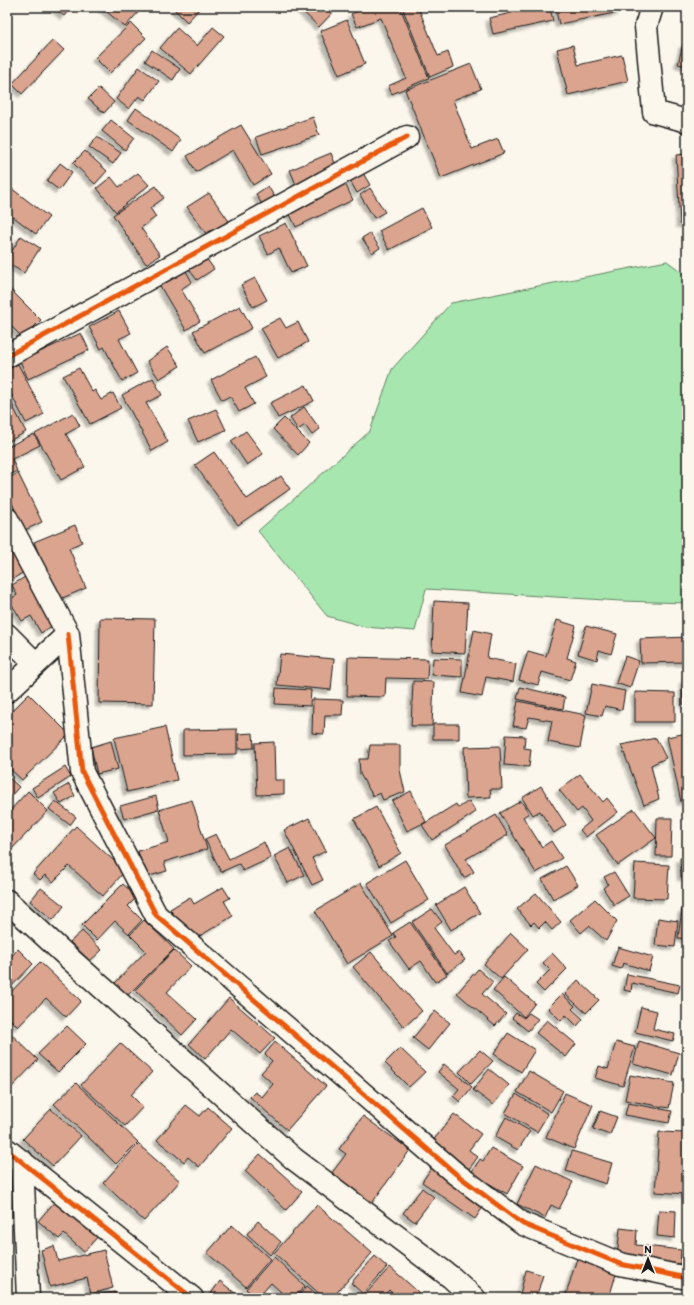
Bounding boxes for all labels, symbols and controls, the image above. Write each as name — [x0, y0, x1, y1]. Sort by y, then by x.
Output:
north arrow — [628, 1239, 668, 1279]
text: N — [644, 1243, 652, 1256]

